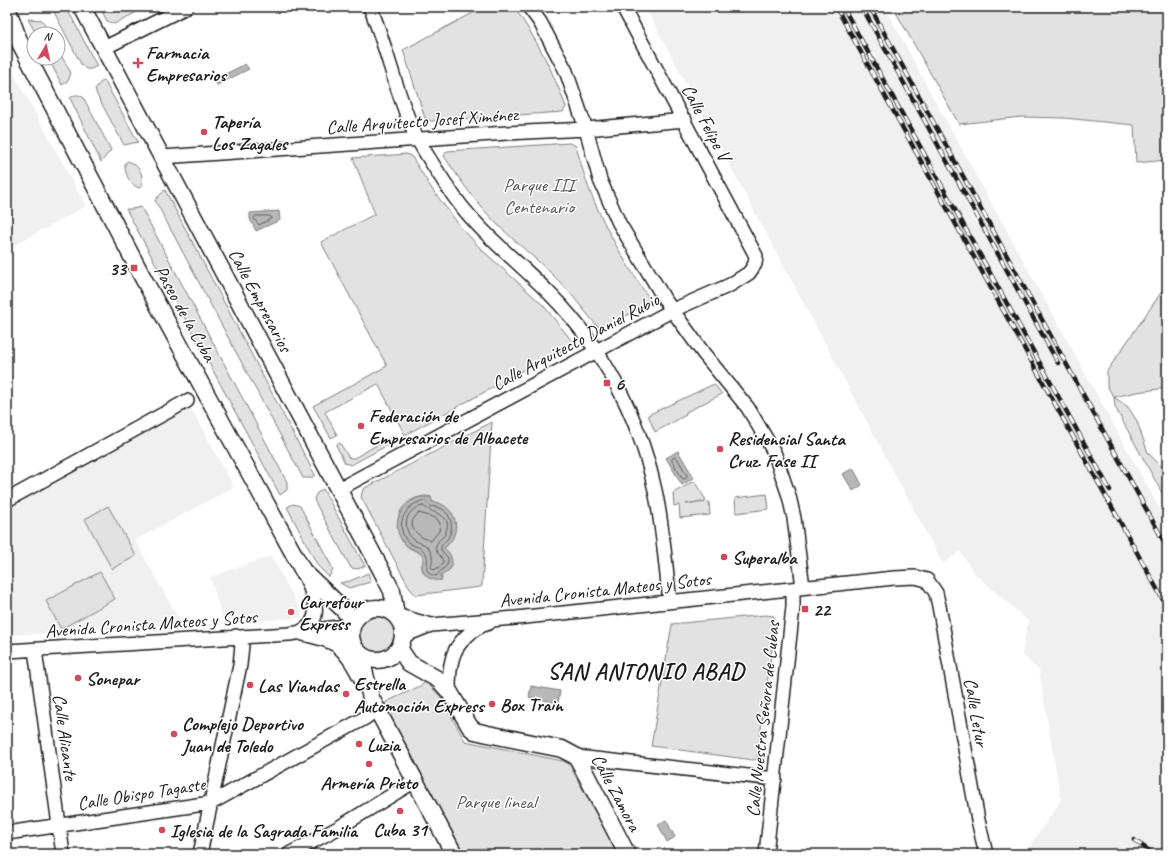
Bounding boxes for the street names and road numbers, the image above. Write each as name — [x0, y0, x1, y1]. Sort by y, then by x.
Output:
street label: Calle Felipe V — [676, 80, 738, 168]
street label: Calle Arquitecto Josef Ximénez — [326, 102, 521, 140]
street label: Calle Empresarios — [223, 245, 298, 358]
street label: Paseo de la Cuba — [149, 261, 222, 367]
street label: Calle Arquitecto Daniel Rubio — [488, 287, 664, 396]
street label: Avenida Cronista Mateos y Sotos — [498, 567, 713, 613]
street label: Avenida Cronista Mateos y Sotos — [44, 605, 259, 643]
street label: Calle Nuestra Señora de Cubas — [741, 618, 785, 818]
street label: Calle Letur — [958, 676, 994, 750]
street label: Calle Alicante — [47, 692, 83, 784]
street label: Calle Zamora — [586, 750, 647, 836]
street label: Calle Obispo Tagaste — [76, 772, 209, 816]

